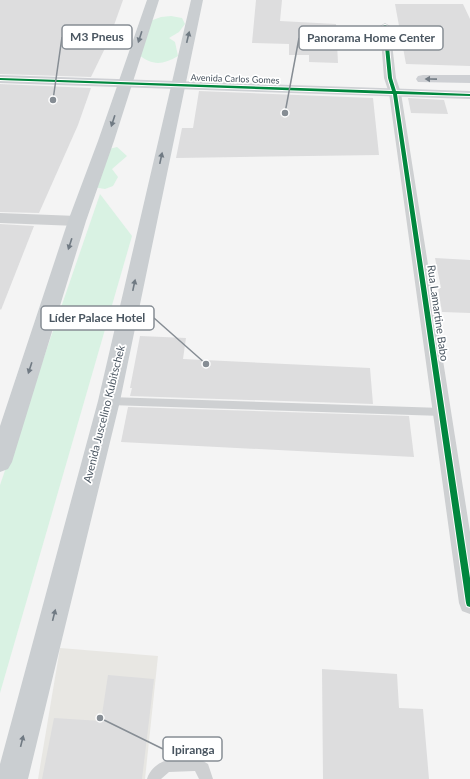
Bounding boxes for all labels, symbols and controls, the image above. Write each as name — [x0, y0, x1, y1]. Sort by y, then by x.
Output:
callout: M3 Pneus — [62, 25, 132, 49]
callout: Panorama Home Center — [299, 26, 443, 50]
text: M3 Pneus — [70, 29, 124, 44]
text: Panorama Home Center — [307, 30, 436, 45]
one-way arrow — [137, 31, 143, 43]
one-way arrow — [185, 31, 191, 43]
street label: Avenida Carlos Gomes — [190, 71, 280, 86]
one-way arrow — [424, 76, 437, 82]
one-way arrow — [110, 116, 116, 128]
one-way arrow — [159, 152, 165, 164]
one-way arrow — [67, 238, 73, 250]
street label: Rua Lamartine Babo — [425, 264, 452, 362]
one-way arrow — [131, 279, 137, 291]
callout: Líder Palace Hotel — [41, 306, 154, 330]
text: Líder Palace Hotel — [49, 310, 145, 325]
street label: Avenida Juscelino Kubitschek — [80, 343, 127, 484]
one-way arrow — [27, 362, 33, 374]
one-way arrow — [51, 609, 57, 621]
one-way arrow — [19, 735, 25, 747]
callout: Ipiranga — [163, 737, 222, 761]
text: Ipiranga — [171, 742, 215, 757]

